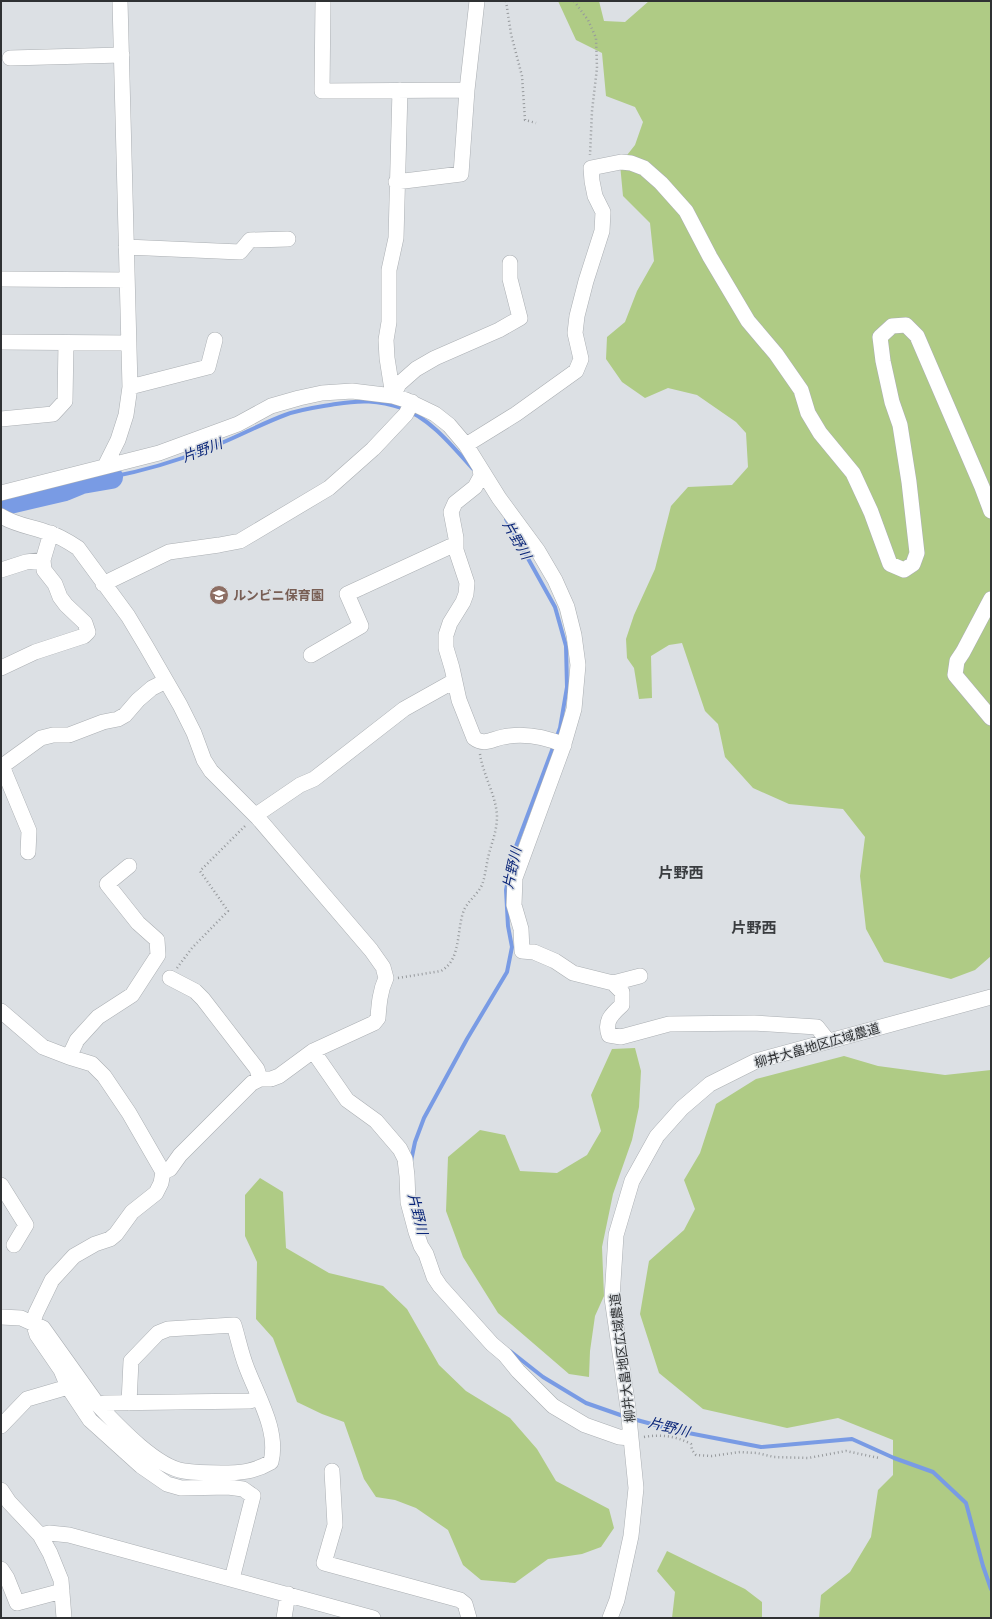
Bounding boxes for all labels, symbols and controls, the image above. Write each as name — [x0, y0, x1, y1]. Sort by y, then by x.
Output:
water label: 片野川 — [180, 434, 227, 466]
water label: 片野川 — [499, 518, 535, 564]
school or university icon: ルンビニ保育園 — [208, 584, 230, 606]
place label: ルンビニ保育園 — [233, 588, 324, 604]
water label: 片野川 — [500, 844, 526, 890]
district label: 片野西 — [658, 864, 704, 883]
district label: 片野西 — [731, 919, 777, 938]
street label: 柳井大畠地区広域農道 — [753, 1020, 882, 1072]
water label: 片野川 — [404, 1192, 431, 1238]
street label: 柳井大畠地区広域農道 — [607, 1292, 639, 1423]
water label: 片野川 — [646, 1414, 693, 1441]

